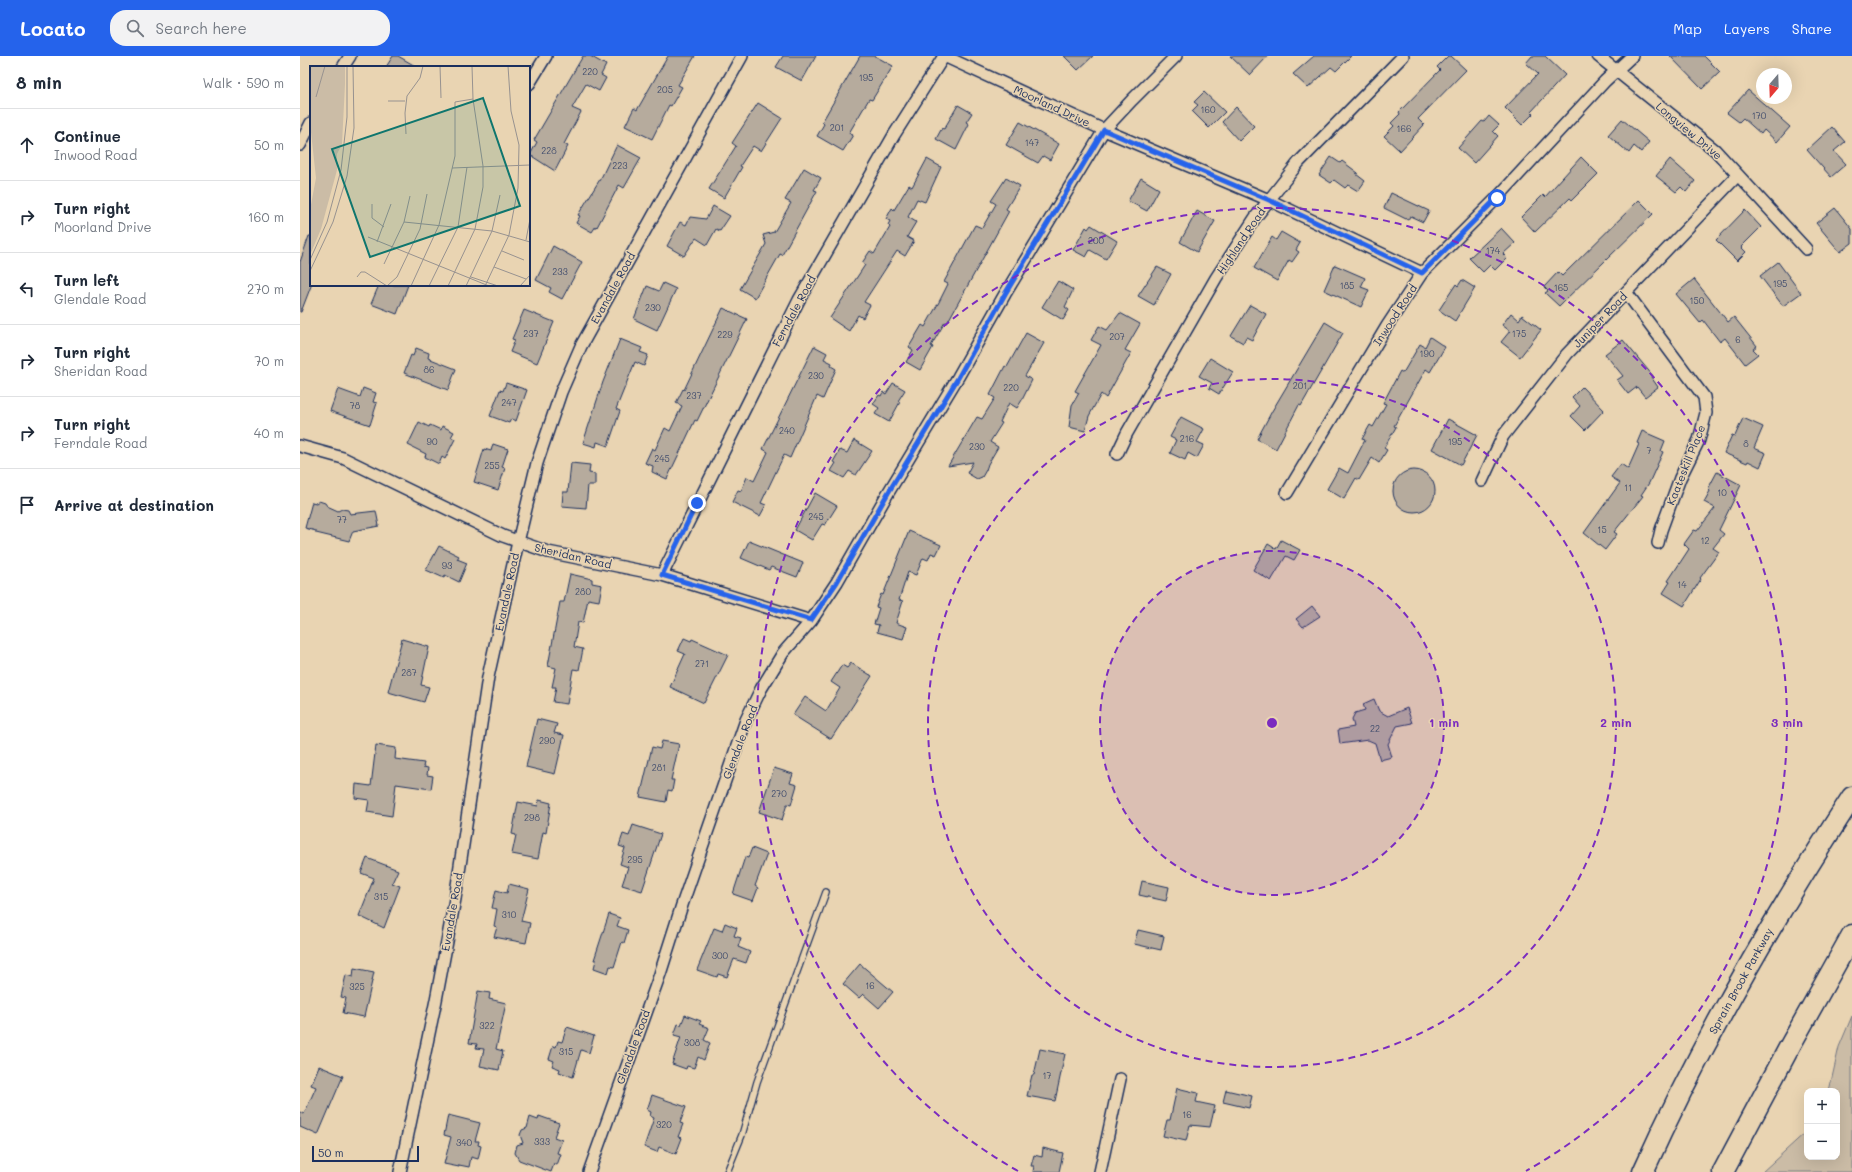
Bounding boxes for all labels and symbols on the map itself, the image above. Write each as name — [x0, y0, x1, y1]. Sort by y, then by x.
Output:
inset map — [310, 66, 530, 286]
house number: 220 — [582, 66, 598, 77]
north arrow — [1756, 68, 1792, 104]
house number: 195 — [859, 72, 873, 83]
street label: Moorland Drive — [1012, 81, 1093, 130]
house number: 205 — [657, 84, 673, 95]
street label: Longview Drive — [1653, 99, 1726, 163]
house number: 160 — [1200, 104, 1216, 115]
house number: 170 — [1752, 110, 1767, 121]
house number: 201 — [830, 122, 844, 133]
house number: 166 — [1397, 123, 1411, 134]
house number: 147 — [1025, 137, 1039, 148]
house number: 228 — [541, 145, 557, 156]
house number: 223 — [612, 160, 628, 171]
route start — [1488, 189, 1506, 207]
street label: Highland Road — [1213, 204, 1268, 277]
house number: 200 — [1088, 235, 1105, 246]
house number: 174 — [1486, 245, 1501, 256]
street label: Evandale Road — [587, 249, 638, 326]
house number: 233 — [552, 266, 568, 277]
street label: Ferndale Road — [768, 272, 819, 349]
house number: 195 — [1773, 278, 1787, 289]
house number: 185 — [1340, 280, 1354, 291]
street label: Inwood Road — [1369, 281, 1420, 348]
house number: 165 — [1554, 282, 1568, 293]
street label: Juniper Road — [1569, 289, 1630, 351]
house number: 150 — [1690, 295, 1705, 306]
house number: 230 — [645, 302, 661, 313]
house number: 237 — [523, 328, 539, 339]
house number: 175 — [1512, 328, 1526, 339]
house number: 229 — [717, 329, 733, 340]
house number: 207 — [1109, 331, 1125, 342]
house number: 6 — [1735, 334, 1741, 345]
house number: 190 — [1420, 348, 1435, 359]
house number: 86 — [424, 364, 434, 375]
house number: 230 — [808, 370, 824, 381]
house number: 201 — [1293, 380, 1307, 391]
house number: 220 — [1003, 382, 1019, 393]
house number: 237 — [686, 390, 702, 401]
house number: 247 — [501, 397, 517, 408]
house number: 78 — [350, 400, 361, 411]
street label: Kaateskill Place — [1663, 422, 1709, 507]
house number: 240 — [779, 425, 795, 436]
house number: 216 — [1180, 433, 1194, 444]
house number: 90 — [427, 436, 438, 447]
house number: 195 — [1448, 436, 1462, 447]
house number: 8 — [1743, 438, 1749, 449]
house number: 230 — [969, 441, 985, 452]
house number: 7 — [1646, 445, 1652, 456]
house number: 245 — [654, 453, 670, 464]
house number: 255 — [484, 460, 500, 471]
house number: 11 — [1624, 482, 1632, 493]
house number: 10 — [1717, 487, 1727, 498]
route end — [688, 494, 706, 512]
house number: 245 — [808, 511, 824, 522]
house number: 77 — [337, 514, 347, 525]
house number: 15 — [1597, 524, 1607, 535]
house number: 12 — [1700, 535, 1710, 546]
street label: Sheridan Road — [533, 539, 613, 572]
street label: Evandale Road — [491, 551, 522, 632]
house number: 93 — [442, 560, 452, 571]
house number: 14 — [1677, 579, 1687, 590]
house number: 280 — [575, 586, 591, 597]
house number: 271 — [695, 658, 709, 669]
house number: 287 — [401, 667, 417, 678]
street label: Glendale Road — [719, 703, 761, 781]
text: 1 min — [1429, 714, 1459, 730]
text: 2 min — [1600, 714, 1632, 730]
text: 3 min — [1771, 714, 1803, 730]
centre of rings — [1265, 716, 1279, 730]
house number: 22 — [1370, 723, 1380, 734]
house number: 290 — [539, 735, 555, 746]
house number: 281 — [652, 762, 666, 773]
house number: 270 — [771, 788, 787, 799]
house number: 298 — [524, 812, 540, 823]
house number: 295 — [627, 854, 643, 865]
street label: Evandale Road — [437, 871, 466, 952]
house number: 315 — [374, 891, 388, 902]
house number: 310 — [502, 909, 517, 920]
street label: Sprain Brook Parkway — [1705, 925, 1776, 1037]
house number: 300 — [712, 950, 729, 961]
house number: 16 — [865, 980, 875, 991]
house number: 325 — [349, 981, 365, 992]
street label: Glendale Road — [612, 1008, 653, 1086]
house number: 322 — [479, 1020, 495, 1031]
house number: 308 — [684, 1037, 701, 1048]
house number: 315 — [559, 1046, 573, 1057]
house number: 17 — [1042, 1070, 1052, 1081]
house number: 16 — [1182, 1109, 1192, 1120]
house number: 320 — [656, 1119, 672, 1130]
house number: 333 — [534, 1136, 550, 1147]
house number: 340 — [456, 1137, 472, 1148]
scale bar — [312, 1144, 419, 1163]

